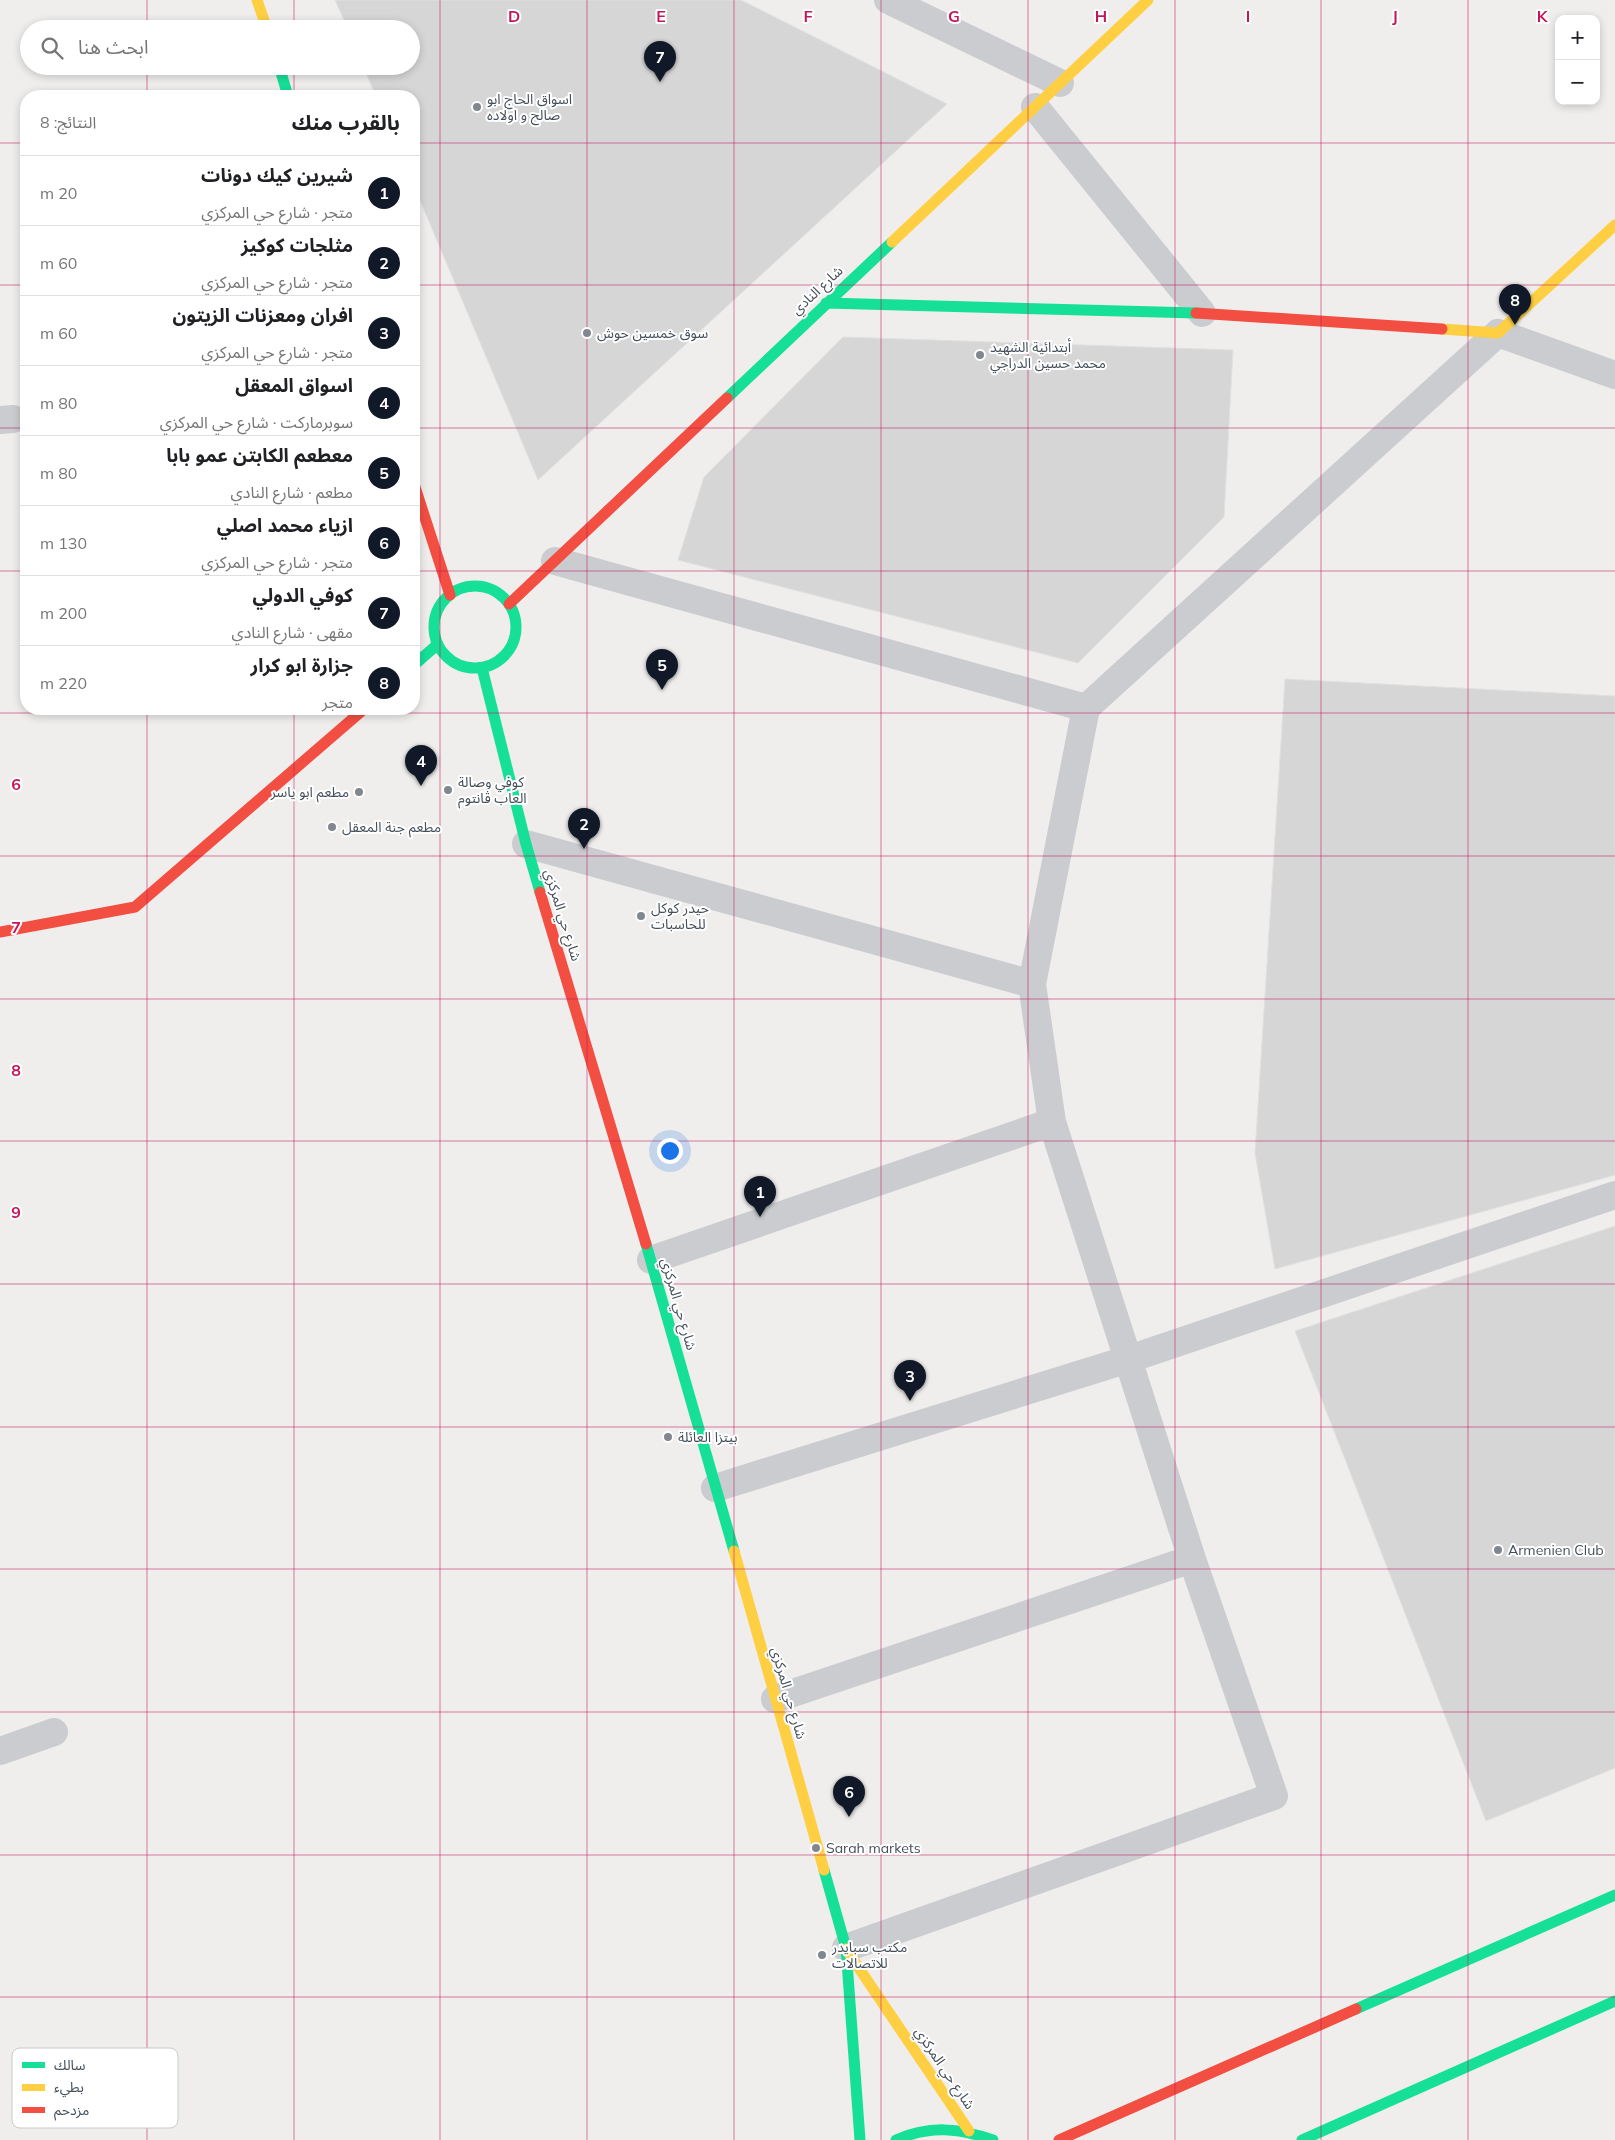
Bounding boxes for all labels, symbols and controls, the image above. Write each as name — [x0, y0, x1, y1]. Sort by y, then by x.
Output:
text: D — [508, 6, 520, 26]
text: E — [656, 6, 666, 26]
text: F — [803, 6, 813, 26]
text: G — [948, 6, 960, 26]
text: H — [1095, 6, 1107, 26]
text: I — [1246, 6, 1250, 26]
text: J — [1392, 6, 1398, 26]
text: K — [1537, 6, 1549, 26]
map controls — [1555, 15, 1600, 105]
button: + — [1555, 15, 1600, 60]
search box — [20, 20, 420, 75]
icon: search — [38, 34, 66, 62]
text: ابحث هنا — [78, 35, 148, 59]
pin: 7 — [644, 41, 676, 82]
button: − — [1555, 60, 1600, 105]
place label: اسواق الحاج ابو صالح و اوﻻده — [487, 90, 572, 126]
marker: اسواق الحاج ابو صالح و اوﻻده — [471, 101, 483, 113]
text: بالقرب منك — [292, 109, 400, 135]
text: النتائج: 8 — [40, 112, 96, 132]
text: شيرين كيك دونات — [201, 163, 353, 187]
text: 20 m — [40, 183, 77, 203]
text: 1 — [379, 183, 389, 203]
text: متجر · شارع حي المركزي — [201, 202, 353, 222]
text: مثلجات كوكيز — [241, 233, 353, 257]
text: 60 m — [40, 253, 77, 273]
text: 2 — [379, 253, 389, 273]
street label: شارع النادي — [787, 262, 848, 320]
text: متجر · شارع حي المركزي — [201, 272, 353, 292]
pin: 8 — [1499, 284, 1531, 325]
text: افران ومعزنات الزيتون — [173, 303, 353, 327]
text: 60 m — [40, 323, 77, 343]
text: 3 — [379, 323, 389, 343]
place label: سوق خمسين حوش — [597, 324, 708, 342]
marker: سوق خمسين حوش — [581, 327, 593, 339]
place label: أبتدائية الشهيد محمد حسين الدراجي — [990, 338, 1106, 374]
text: متجر · شارع حي المركزي — [201, 342, 353, 362]
marker: أبتدائية الشهيد محمد حسين الدراجي — [974, 349, 986, 361]
text: اسواق المعقل — [235, 373, 353, 397]
text: 80 m — [40, 393, 77, 413]
text: 4 — [379, 393, 389, 413]
text: سوبرماركت · شارع حي المركزي — [160, 412, 353, 432]
text: معطعم الكابتن عمو بابا — [166, 443, 353, 467]
text: 80 m — [40, 463, 77, 483]
text: 5 — [379, 463, 389, 483]
text: مطعم · شارع النادي — [231, 482, 353, 502]
text: ازياء محمد اصلي — [217, 513, 353, 537]
text: 130 m — [40, 533, 87, 553]
text: 6 — [379, 533, 389, 553]
text: متجر · شارع حي المركزي — [201, 552, 353, 572]
text: كوفي الدولي — [252, 583, 353, 607]
text: 200 m — [40, 603, 87, 623]
text: 7 — [379, 603, 389, 623]
text: مقهى · شارع النادي — [231, 622, 353, 642]
pin: 5 — [646, 649, 678, 690]
text: جزارة ابو كرار — [251, 653, 353, 677]
text: 220 m — [40, 673, 87, 693]
text: 8 — [379, 673, 389, 693]
text: متجر — [322, 692, 353, 712]
pin: 4 — [405, 745, 437, 786]
place label: كوفي وصالة العاب ڤانتوم — [458, 773, 527, 809]
text: 6 — [11, 774, 21, 794]
place label: مطعم ابو ياسر — [270, 783, 349, 803]
marker: كوفي وصالة العاب ڤانتوم — [442, 784, 454, 796]
marker: مطعم ابو ياسر — [353, 786, 365, 798]
pin: 2 — [568, 808, 600, 849]
place label: مطعم جنة المعقل — [342, 818, 441, 838]
marker: مطعم جنة المعقل — [326, 821, 338, 833]
street label: شارع حي المركزي — [538, 867, 586, 964]
place label: حيدر كوكل للحاسبات — [651, 899, 709, 933]
marker: حيدر كوكل للحاسبات — [635, 910, 647, 922]
text: 7 — [11, 917, 21, 937]
text: 8 — [11, 1060, 21, 1080]
your location — [657, 1138, 683, 1164]
pin: 1 — [744, 1176, 776, 1217]
text: 9 — [11, 1202, 21, 1222]
street label: شارع حي المركزي — [655, 1256, 701, 1353]
pin: 3 — [894, 1360, 926, 1401]
place label: بيتزا العائلة — [678, 1428, 738, 1446]
marker: بيتزا العائلة — [662, 1431, 674, 1443]
place label: Armenien Club — [1508, 1541, 1604, 1559]
marker: Armenien Club — [1492, 1544, 1504, 1556]
street label: شارع حي المركزي — [765, 1645, 811, 1742]
pin: 6 — [833, 1776, 865, 1817]
place label: Sarah markets — [826, 1839, 921, 1857]
marker: Sarah markets — [810, 1842, 822, 1854]
place label: مكتب سبايدر للاتصالات — [831, 1938, 907, 1972]
marker: مكتب سبايدر للاتصالات — [816, 1949, 828, 1961]
street label: شارع حي المركزي — [909, 2024, 979, 2114]
legend — [12, 2048, 178, 2128]
text: سالك — [54, 2056, 86, 2074]
text: بطيء — [54, 2078, 84, 2098]
text: مزدحم — [54, 2101, 89, 2121]

